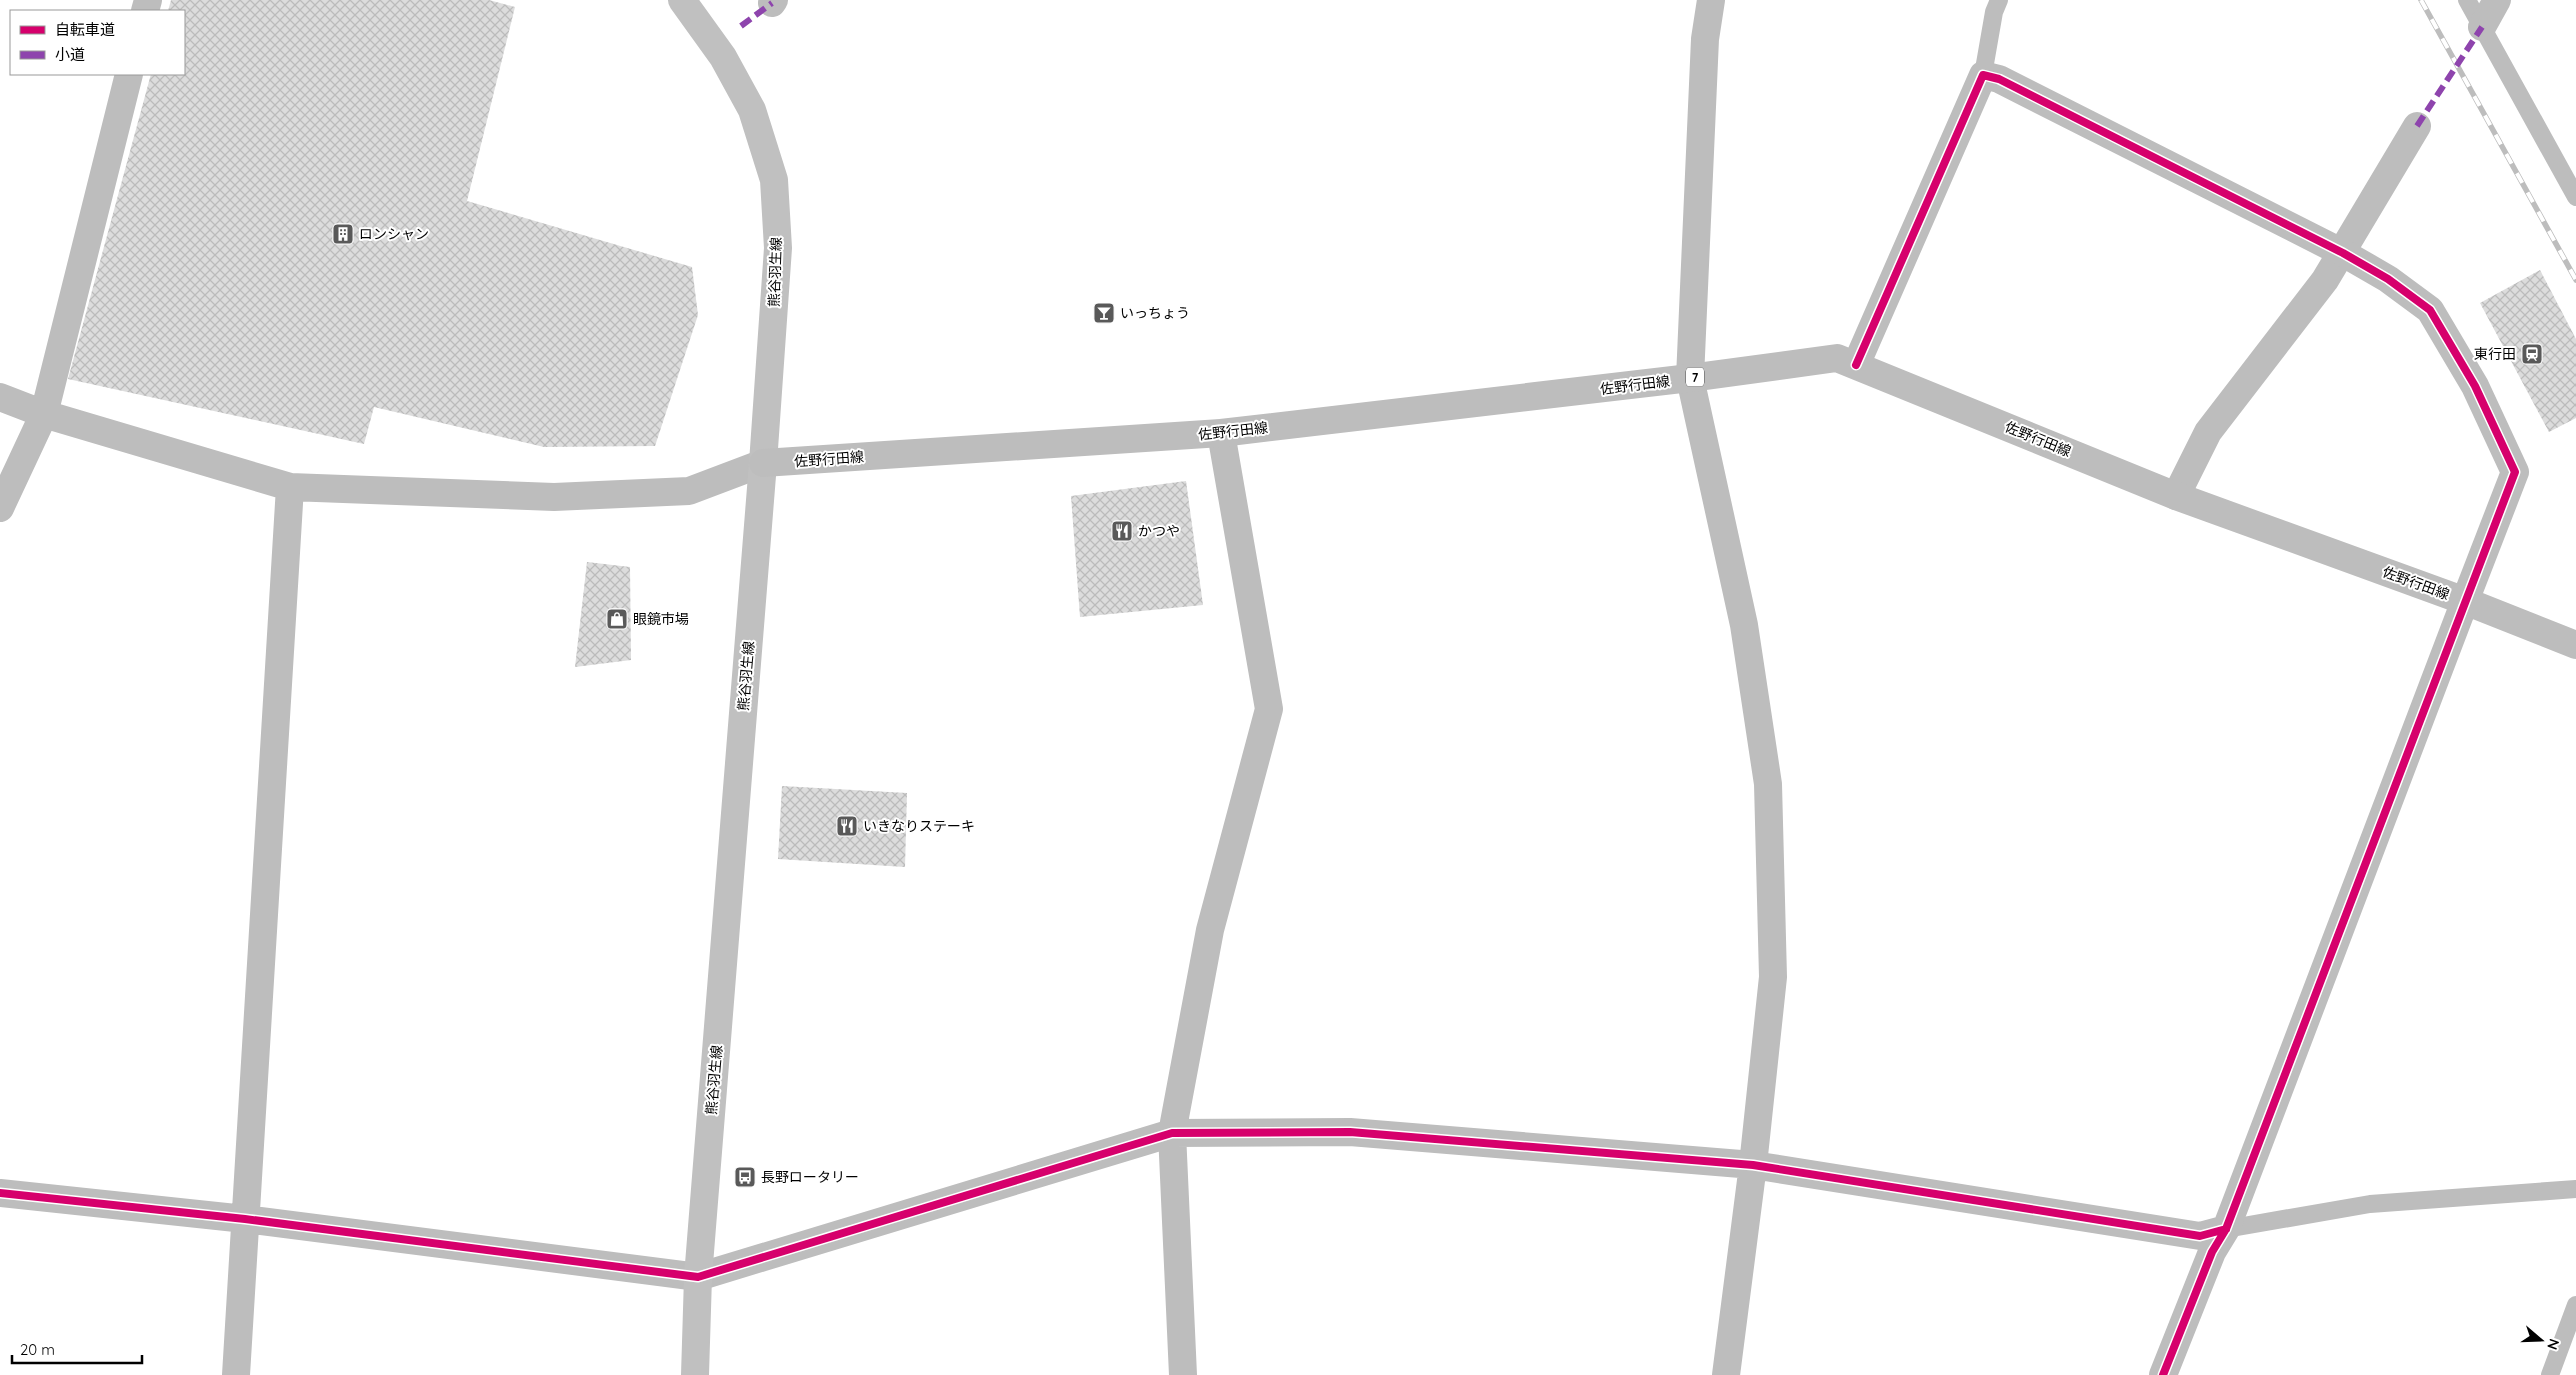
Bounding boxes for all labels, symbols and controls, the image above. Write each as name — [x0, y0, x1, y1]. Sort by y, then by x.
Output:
legend — [10, 10, 185, 75]
text: 自転車道 — [55, 20, 115, 39]
text: 小道 — [55, 45, 85, 64]
building icon: ロンシャン — [331, 222, 355, 246]
place label: ロンシャン — [359, 225, 429, 243]
street label: 熊谷羽生線 — [765, 237, 785, 307]
bar icon: いっちょう — [1092, 301, 1116, 325]
place label: いっちょう — [1120, 304, 1190, 322]
station icon: 東行田 — [2520, 342, 2544, 366]
place label: 東行田 — [2474, 345, 2516, 363]
road number: 7 — [1686, 368, 1704, 387]
street label: 佐野行田線 — [1599, 372, 1671, 398]
street label: 佐野行田線 — [1197, 418, 1269, 444]
street label: 佐野行田線 — [2002, 418, 2074, 460]
street label: 佐野行田線 — [793, 448, 865, 470]
restaurant icon: かつや — [1110, 519, 1134, 543]
place label: かつや — [1138, 522, 1180, 540]
street label: 佐野行田線 — [2380, 563, 2452, 603]
shop icon: 眼鏡市場 — [605, 607, 629, 631]
place label: 眼鏡市場 — [633, 610, 689, 628]
street label: 熊谷羽生線 — [734, 640, 758, 712]
restaurant icon: いきなりステーキ — [835, 814, 859, 838]
place label: いきなりステーキ — [863, 817, 975, 835]
street label: 熊谷羽生線 — [702, 1044, 726, 1116]
bus stop icon: 長野ロータリー — [733, 1165, 757, 1189]
place label: 長野ロータリー — [761, 1168, 859, 1186]
north arrow — [2516, 1315, 2566, 1365]
scale bar — [12, 1332, 142, 1364]
text: N — [2543, 1336, 2563, 1352]
text: 20 m — [20, 1340, 55, 1359]

